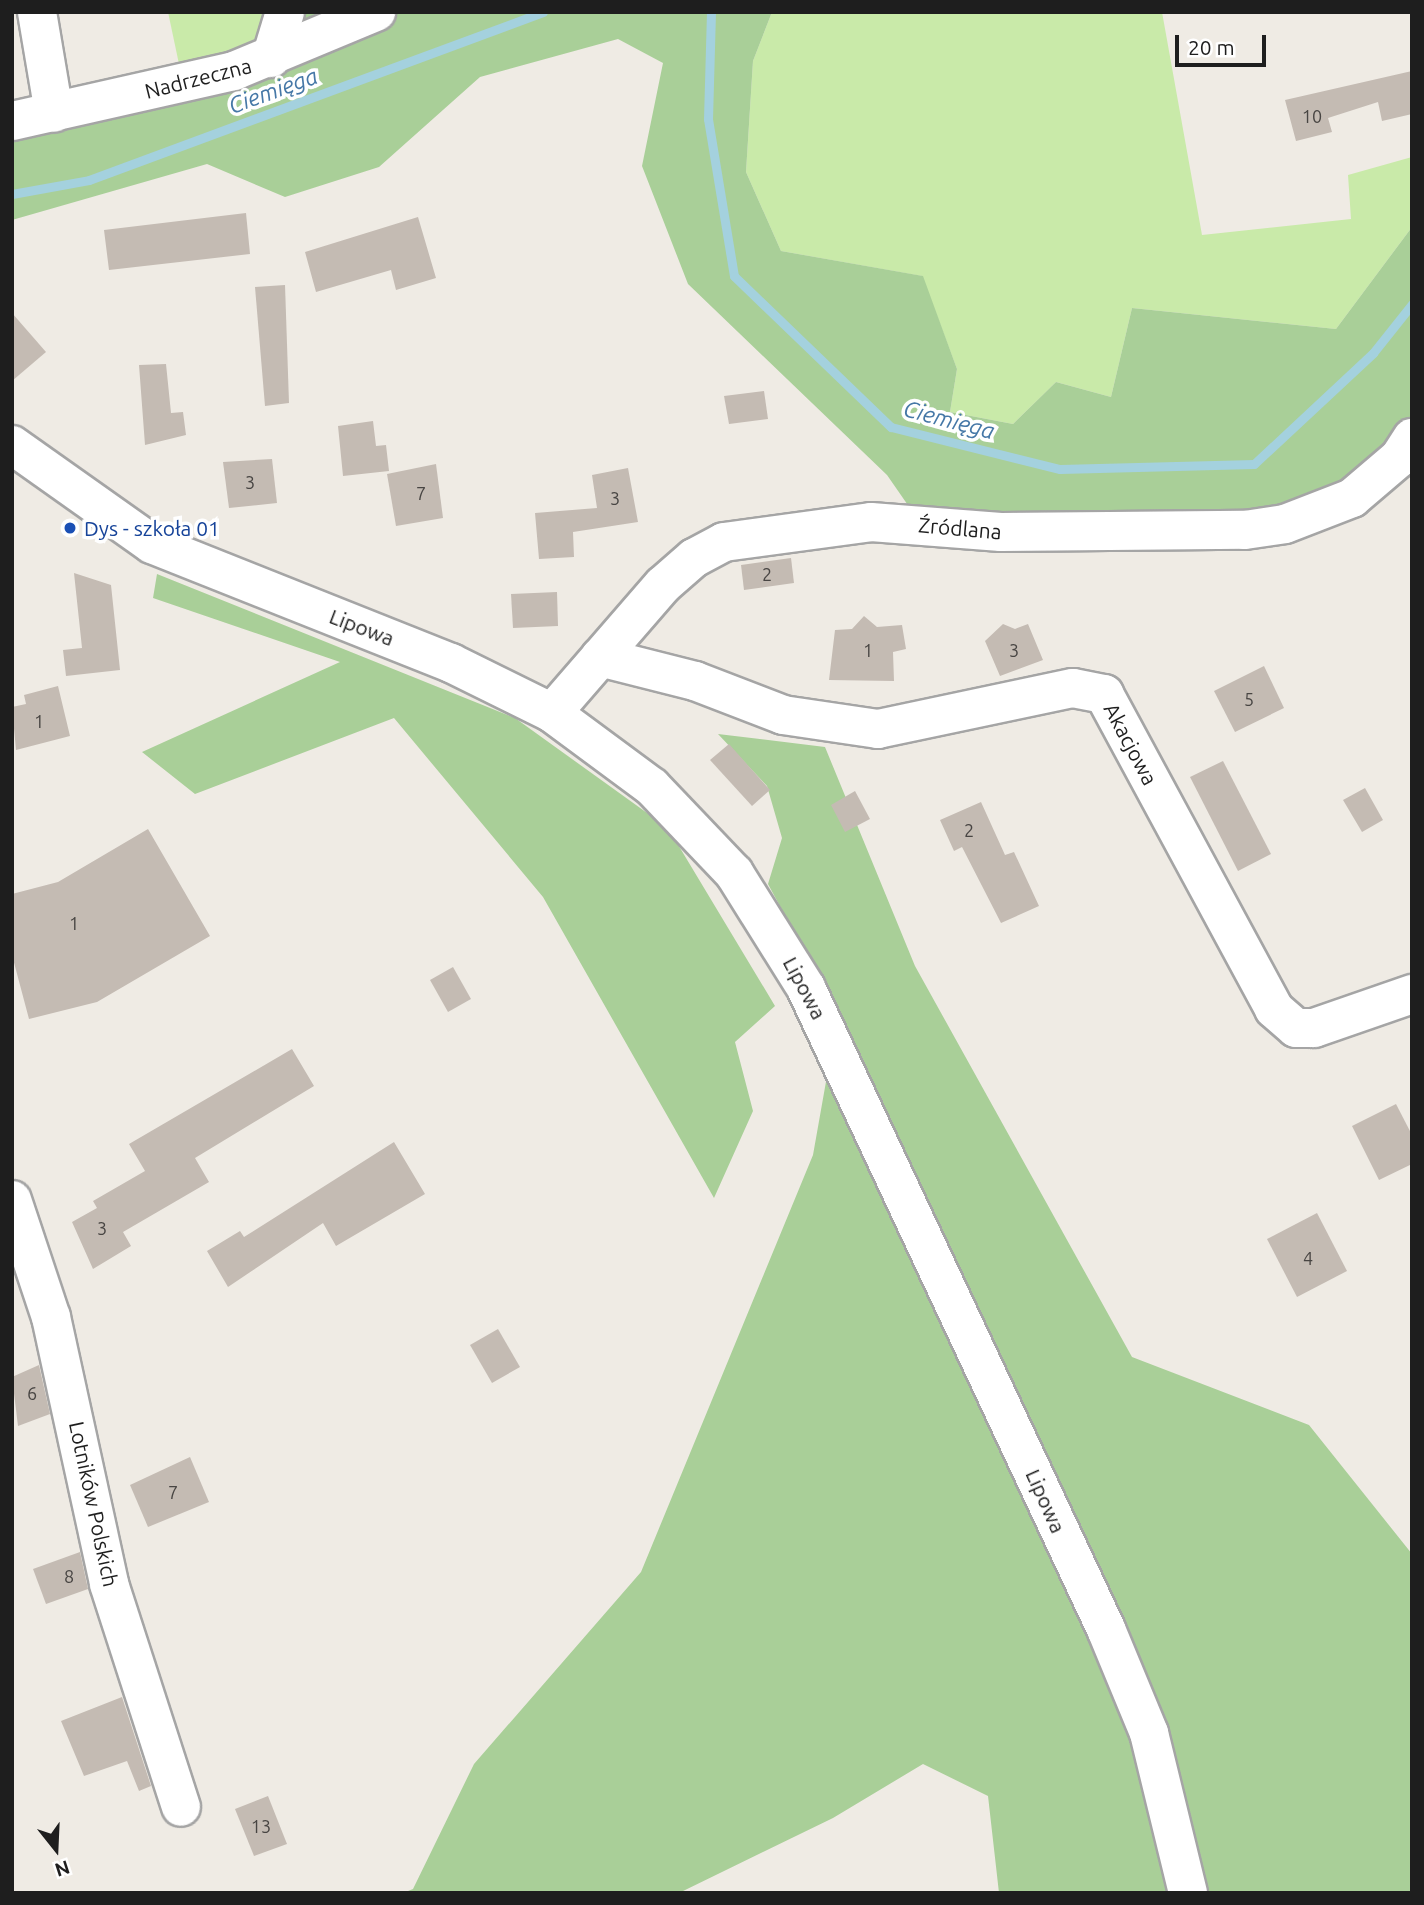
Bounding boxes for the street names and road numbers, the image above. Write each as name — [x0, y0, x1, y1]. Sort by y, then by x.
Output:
street label: Nadrzeczna — [142, 53, 254, 103]
street label: Źródlana — [917, 512, 1003, 544]
street label: Lipowa — [326, 603, 398, 651]
street label: Akacjowa — [1099, 699, 1163, 789]
street label: Lipowa — [778, 952, 832, 1024]
street label: Lotników Polskich — [64, 1419, 124, 1589]
street label: Lipowa — [1021, 1465, 1071, 1537]

